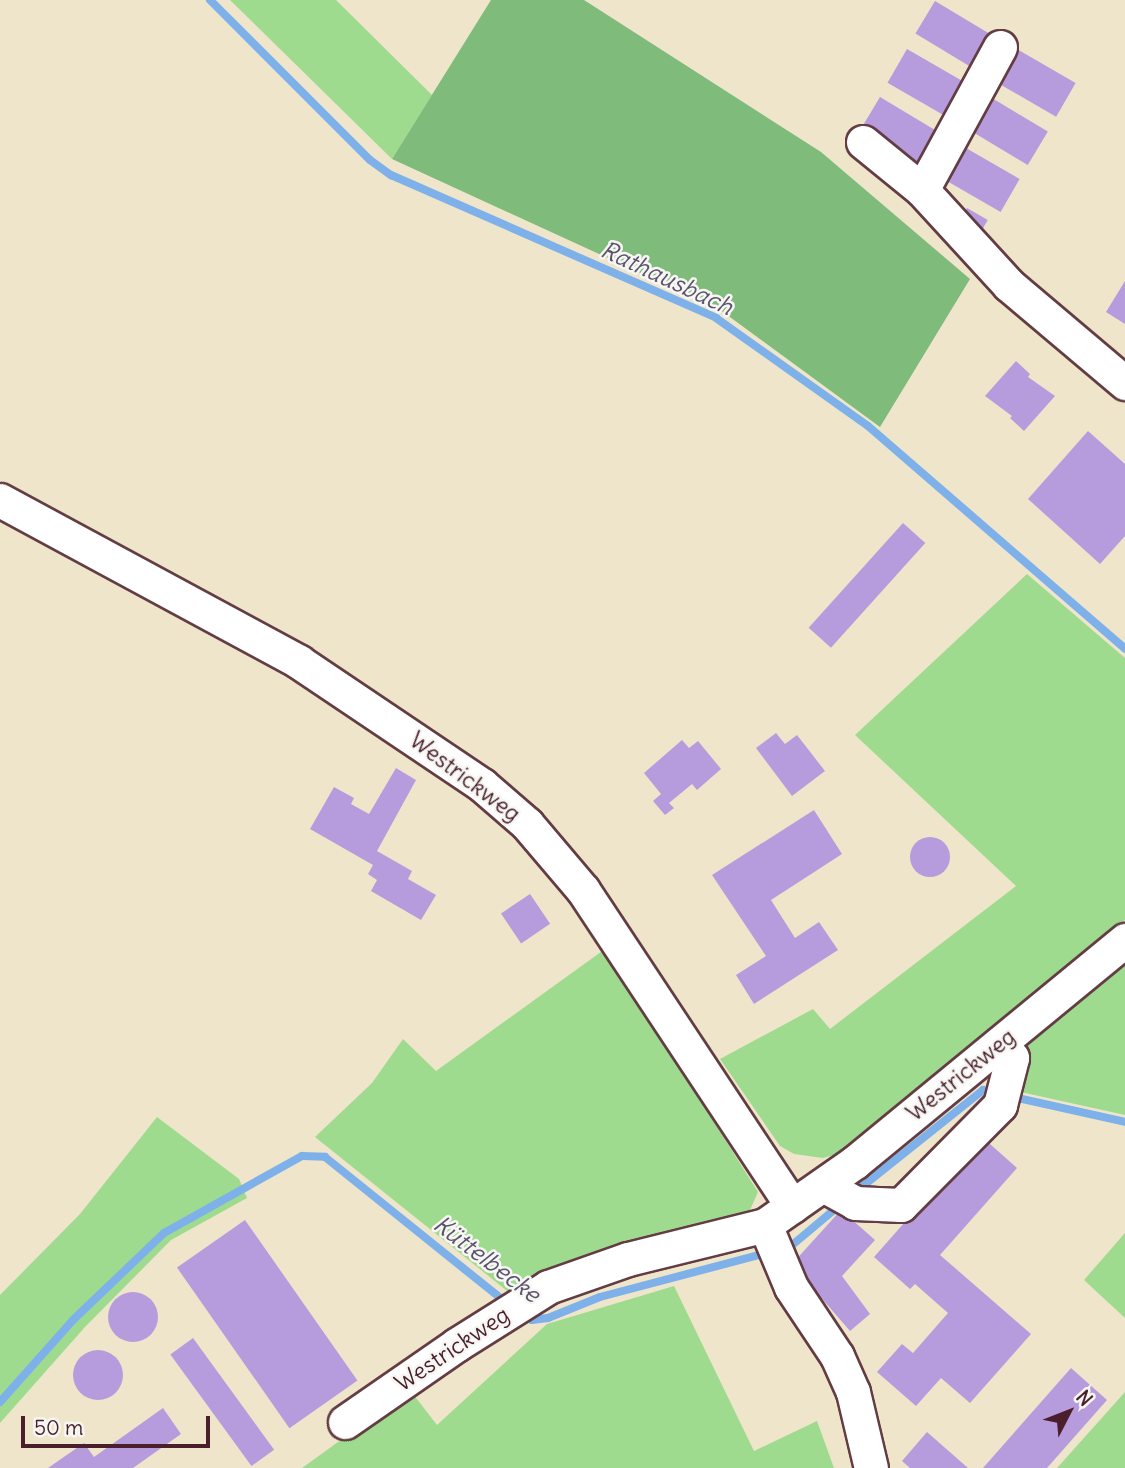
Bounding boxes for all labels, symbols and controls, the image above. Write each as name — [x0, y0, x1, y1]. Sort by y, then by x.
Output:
water label: Rathausbach — [596, 235, 738, 321]
street label: Westrickweg — [404, 726, 526, 828]
street label: Westrickweg — [901, 1023, 1021, 1127]
water label: Küttelbecke — [428, 1210, 546, 1308]
street label: Westrickweg — [390, 1301, 514, 1397]
north arrow — [1034, 1377, 1104, 1447]
text: N — [1071, 1385, 1098, 1411]
scale bar — [24, 1402, 214, 1446]
text: 50 m — [34, 1414, 83, 1441]

